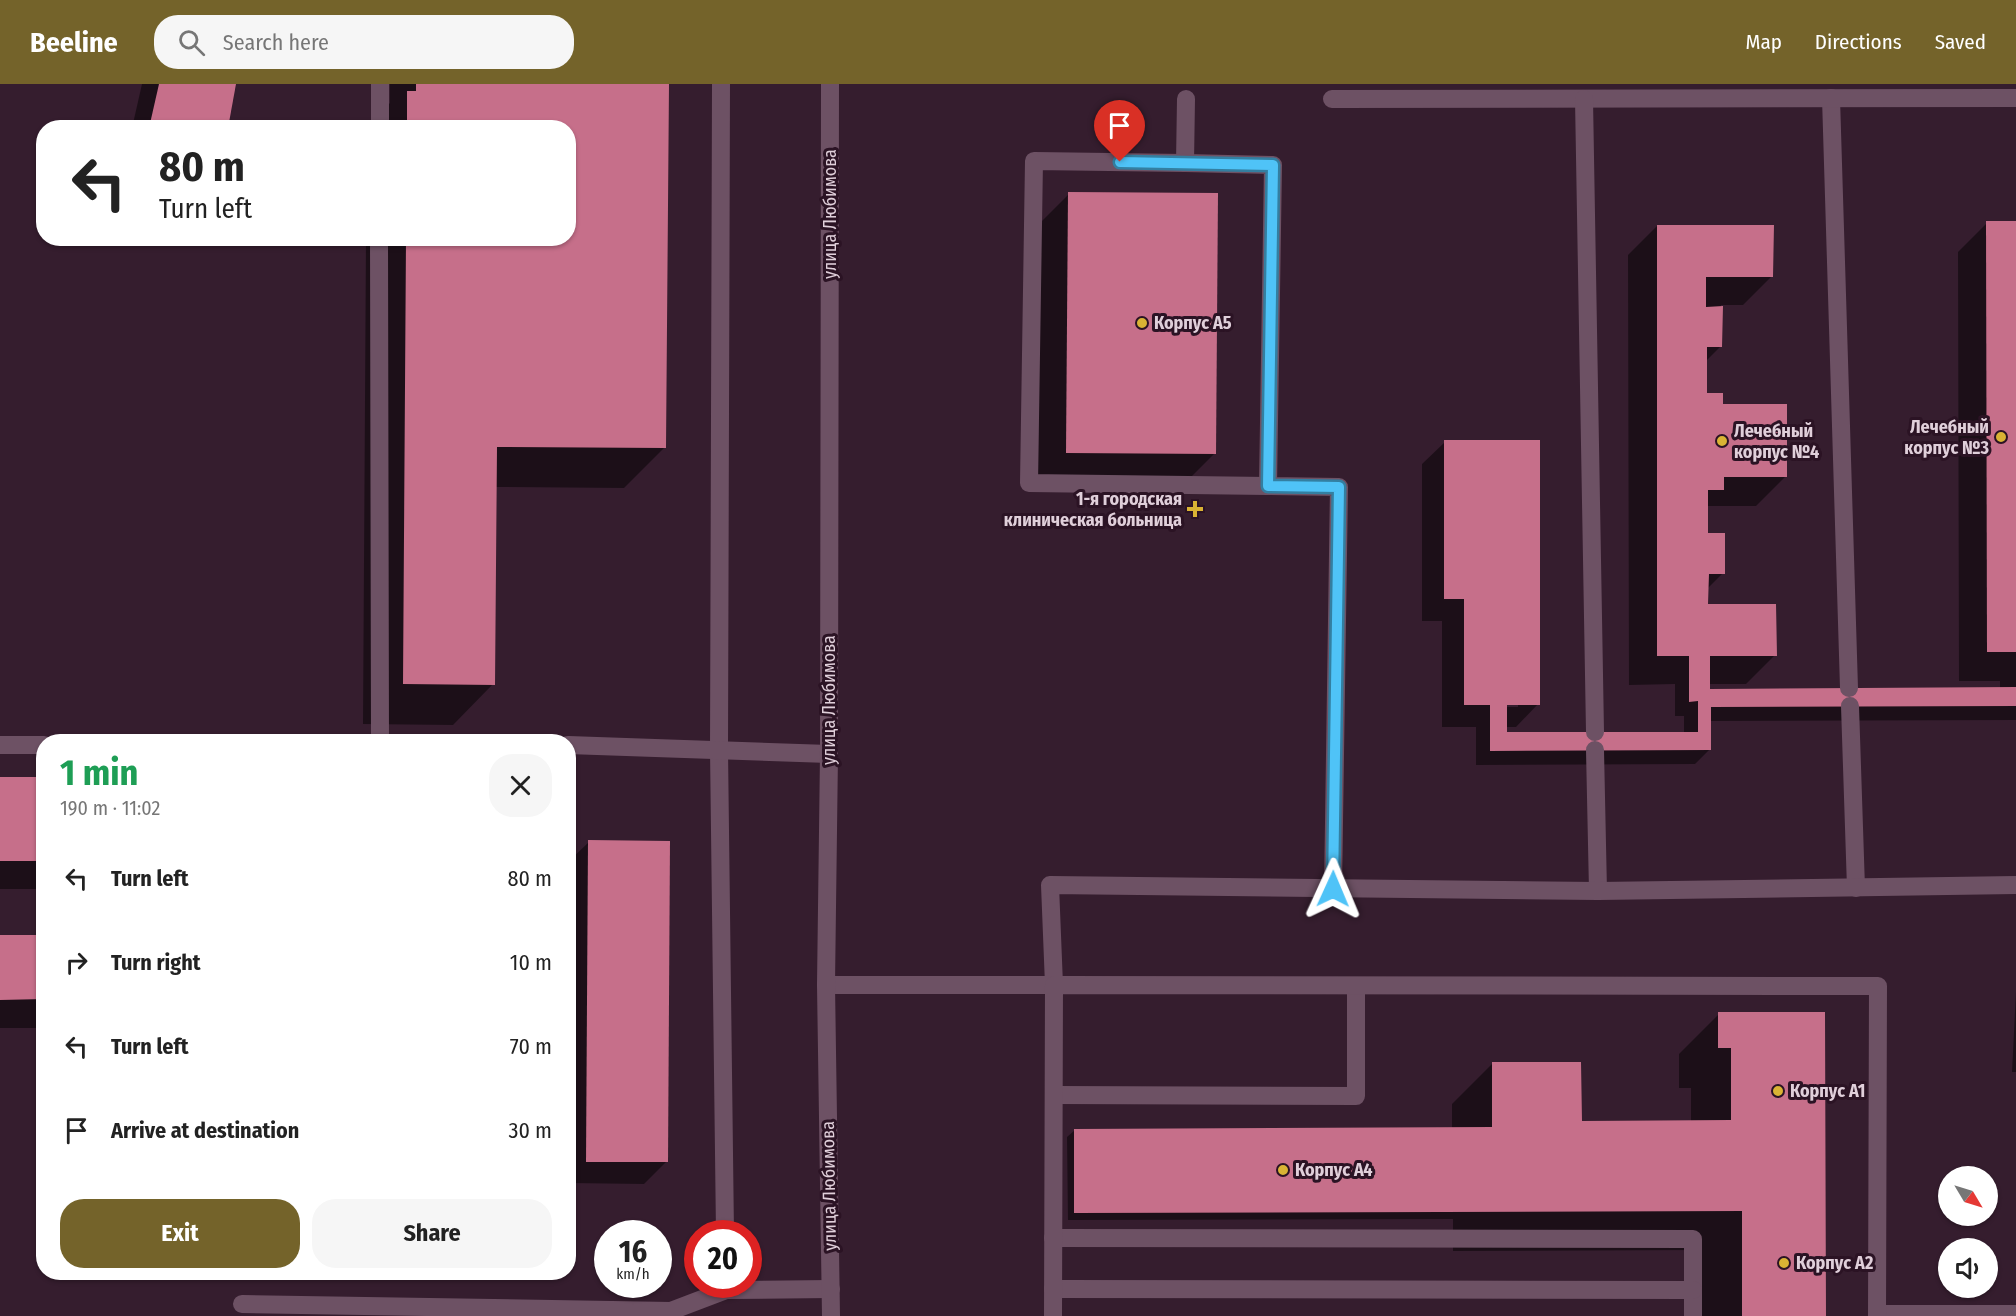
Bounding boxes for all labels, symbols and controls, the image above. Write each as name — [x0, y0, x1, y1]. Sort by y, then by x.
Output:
search box — [154, 15, 574, 69]
text: Beeline — [30, 26, 118, 59]
icon: search — [175, 26, 208, 59]
text: Search here — [223, 29, 329, 56]
text: Map — [1745, 29, 1782, 55]
text: Directions — [1815, 29, 1902, 55]
text: Saved — [1935, 29, 1986, 55]
pin — [1094, 100, 1145, 162]
icon: arrive — [1103, 109, 1136, 142]
text: 80 m — [159, 142, 245, 192]
icon: left — [60, 144, 138, 222]
street label: улица Любимова — [819, 149, 841, 279]
text: Turn left — [159, 193, 252, 225]
place label: Корпус А5 — [1154, 312, 1232, 334]
marker: Корпус А5 — [1135, 316, 1149, 330]
place label: Лечебный корпус №3 — [1904, 416, 1989, 459]
place label: Лечебный корпус №4 — [1734, 420, 1819, 463]
marker: Лечебный корпус №3 — [1994, 430, 2008, 444]
marker: Лечебный корпус №4 — [1715, 434, 1729, 448]
place label: 1-я городская клиническая больница — [1004, 488, 1182, 531]
marker: 1-я городская клиническая больница — [1186, 500, 1204, 518]
street label: улица Любимова — [818, 635, 840, 765]
text: 1 min — [60, 751, 138, 795]
button: close — [489, 754, 552, 817]
text: 190 m · 11:02 — [60, 796, 160, 820]
position arrow — [1301, 857, 1365, 921]
icon: left — [60, 862, 93, 895]
text: Turn left — [111, 865, 189, 892]
text: 80 m — [507, 865, 552, 892]
icon: right — [60, 946, 93, 979]
text: Turn right — [111, 949, 200, 976]
text: 10 m — [510, 949, 552, 976]
icon: left — [60, 1030, 93, 1063]
text: Turn left — [111, 1033, 189, 1060]
text: 70 m — [510, 1033, 552, 1060]
place label: Корпус А1 — [1790, 1080, 1865, 1102]
marker: Корпус А1 — [1771, 1084, 1785, 1098]
icon: arrive — [60, 1114, 93, 1147]
text: Arrive at destination — [111, 1117, 299, 1144]
text: 30 m — [509, 1117, 552, 1144]
street label: улица Любимова — [817, 1121, 841, 1251]
place label: Корпус А4 — [1295, 1159, 1373, 1181]
marker: Корпус А4 — [1276, 1163, 1290, 1177]
north arrow — [1938, 1166, 1998, 1226]
map controls — [1938, 1166, 1998, 1298]
button: Exit — [60, 1199, 300, 1268]
button: Share — [312, 1199, 552, 1268]
speed limit sign: 20 — [684, 1220, 762, 1298]
text: 16 — [619, 1234, 647, 1270]
button: sound — [1938, 1238, 1998, 1298]
place label: Корпус А2 — [1796, 1252, 1873, 1274]
marker: Корпус А2 — [1777, 1256, 1791, 1270]
text: km/h — [616, 1265, 650, 1283]

